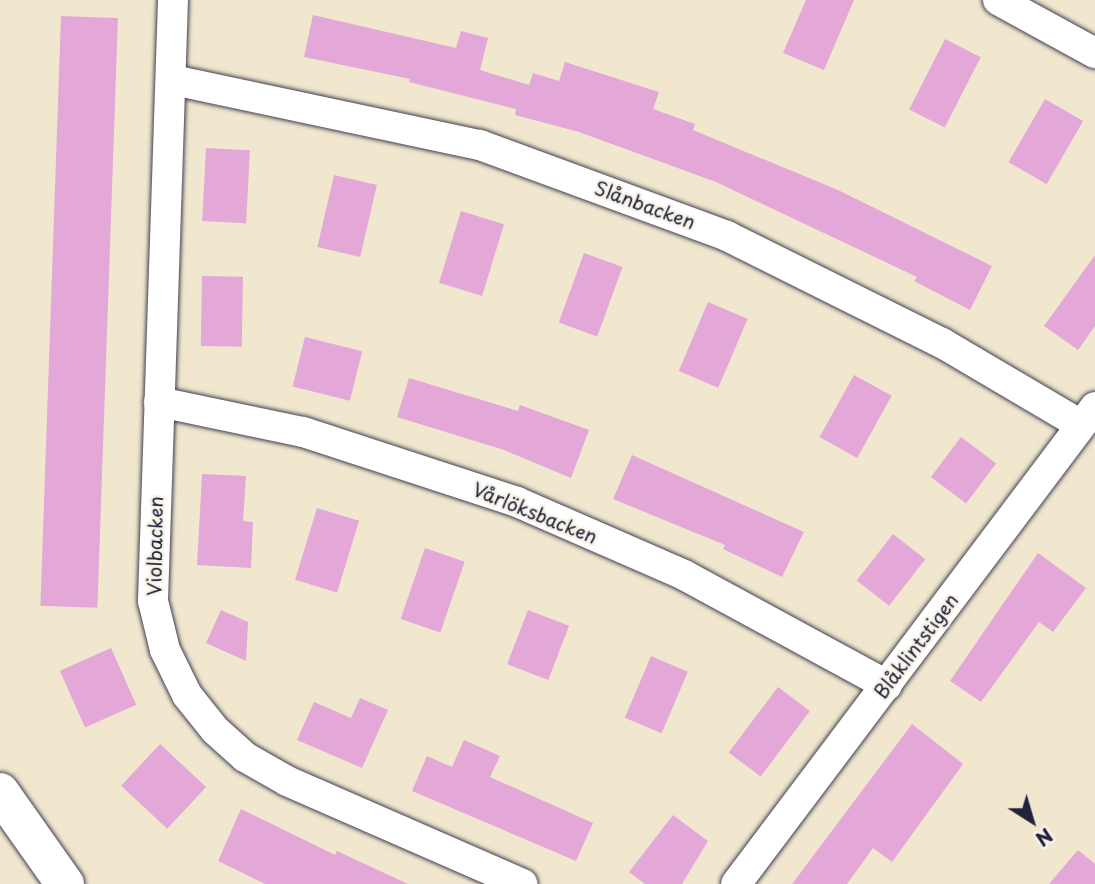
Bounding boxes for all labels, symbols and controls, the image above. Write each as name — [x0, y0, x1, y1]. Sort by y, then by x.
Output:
street label: Slånbacken — [592, 176, 698, 234]
street label: Vårlöksbacken — [469, 478, 601, 548]
street label: Violbacken — [143, 496, 167, 596]
street label: Blåklintstigen — [869, 589, 963, 703]
north arrow — [997, 786, 1067, 856]
text: N — [1030, 822, 1059, 853]

